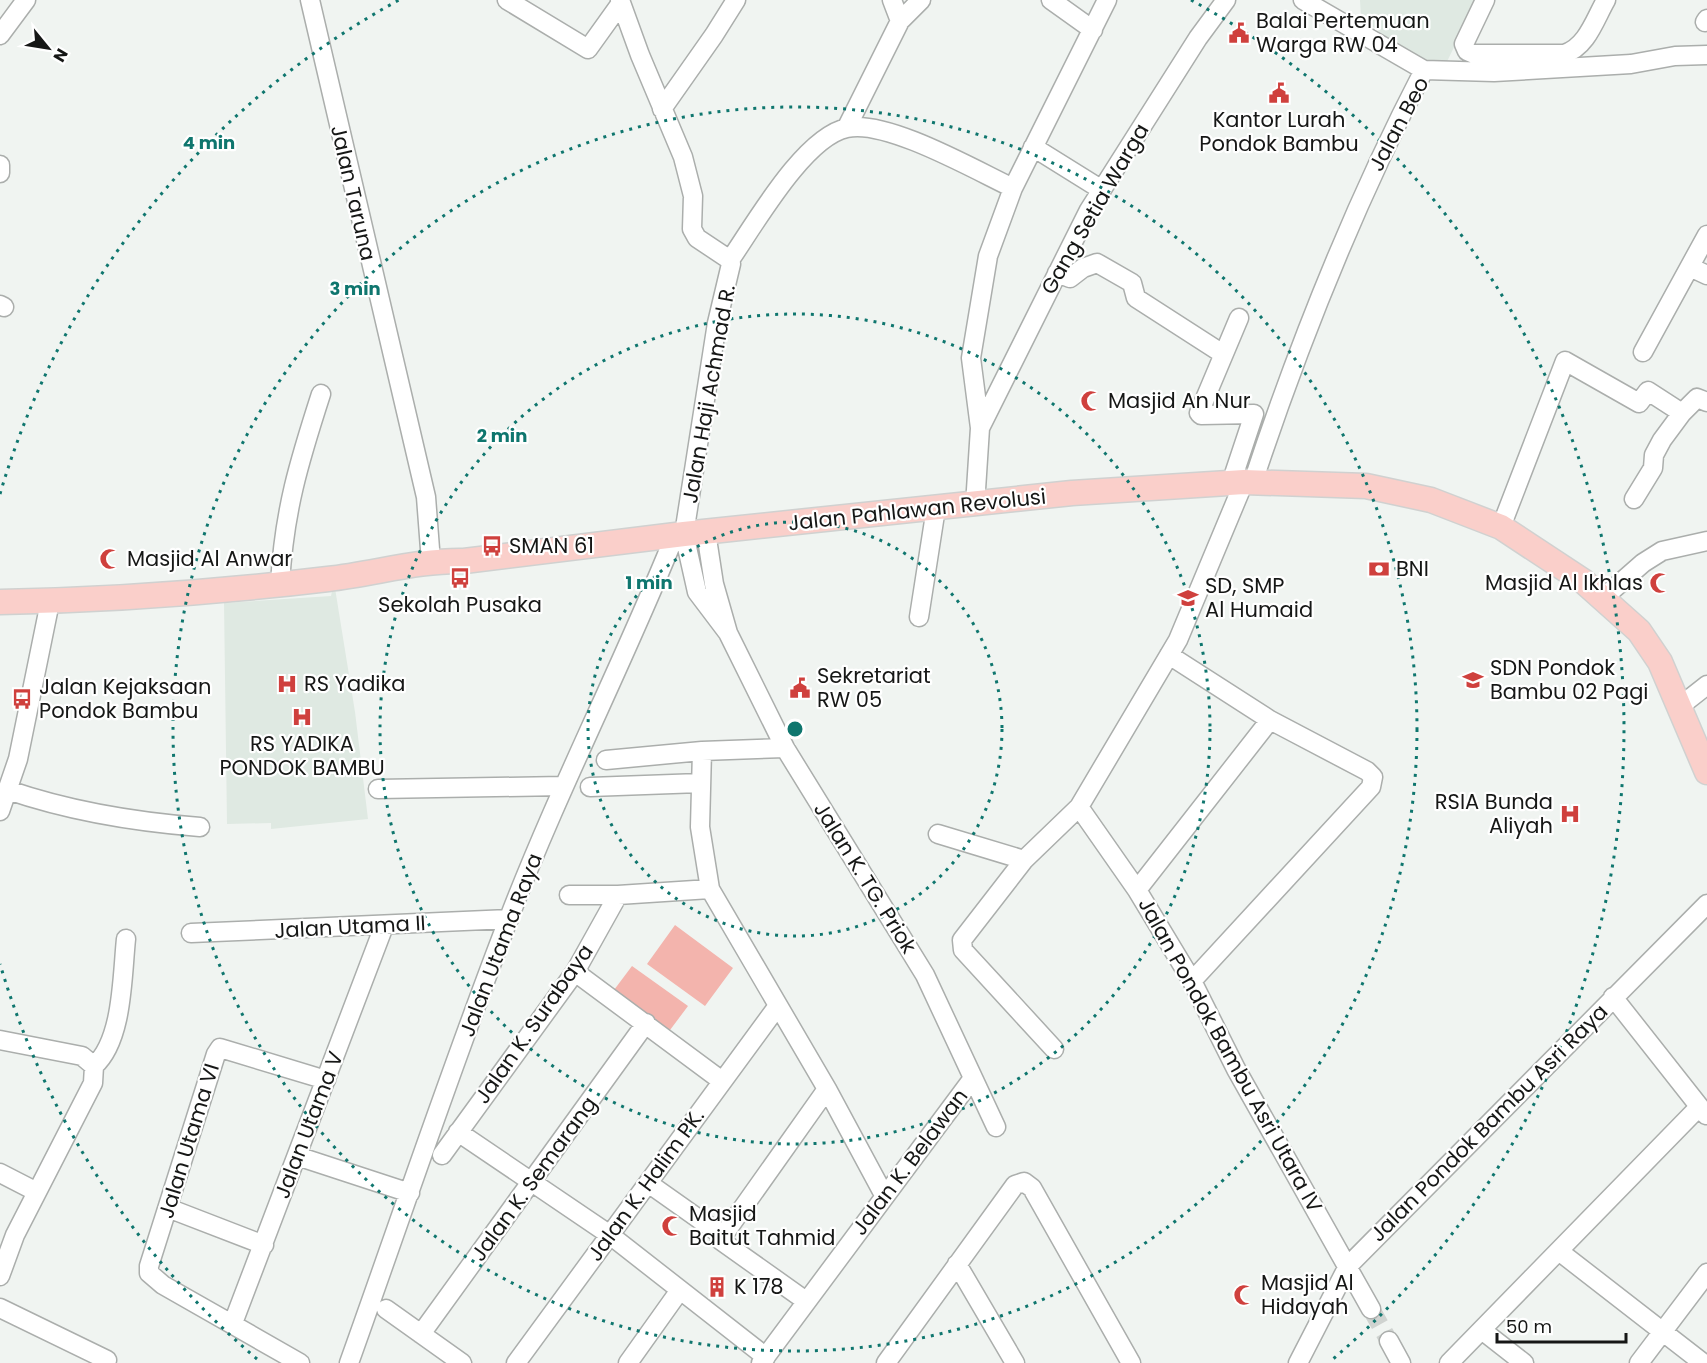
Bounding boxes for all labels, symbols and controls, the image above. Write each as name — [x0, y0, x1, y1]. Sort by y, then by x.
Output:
place label: Balai Pertemuan Warga RW 04 — [1256, 6, 1430, 59]
north arrow — [18, 18, 78, 78]
public building icon: Balai Pertemuan Warga RW 04 — [1227, 21, 1251, 45]
text: N — [48, 44, 74, 66]
street label: Jalan Beo — [1362, 71, 1436, 176]
public building icon: Kantor Lurah Pondok Bambu — [1267, 81, 1291, 105]
place label: Kantor Lurah Pondok Bambu — [1199, 105, 1359, 158]
street label: Gang Setia Warga — [1034, 118, 1155, 299]
street label: Jalan Taruna — [324, 122, 383, 263]
text: 4 min — [183, 130, 235, 155]
text: 3 min — [329, 276, 381, 301]
street label: Jalan Haji Achmad R. — [675, 282, 742, 506]
place label: Masjid An Nur — [1108, 386, 1251, 415]
mosque icon: Masjid An Nur — [1079, 389, 1103, 413]
text: 2 min — [477, 423, 527, 448]
street label: Jalan Pahlawan Revolusi — [787, 482, 1047, 537]
place label: SMAN 61 — [509, 531, 594, 560]
bus stop icon: SMAN 61 — [480, 534, 504, 558]
place label: Masjid Al Anwar — [127, 544, 292, 573]
mosque icon: Masjid Al Anwar — [98, 547, 122, 571]
place label: BNI — [1396, 554, 1429, 583]
bank icon: BNI — [1367, 557, 1391, 581]
bus stop icon: Sekolah Pusaka — [448, 566, 472, 590]
place label: Masjid Al Ikhlas — [1485, 568, 1643, 597]
text: 1 min — [625, 570, 673, 595]
place label: SD, SMP Al Humaid — [1205, 571, 1313, 624]
mosque icon: Masjid Al Ikhlas — [1648, 571, 1672, 595]
school or university icon: SD, SMP Al Humaid — [1176, 586, 1200, 610]
place label: Sekolah Pusaka — [378, 590, 542, 619]
place label: SDN Pondok Bambu 02 Pagi — [1490, 653, 1649, 706]
place label: Sekretariat RW 05 — [817, 661, 931, 714]
school or university icon: SDN Pondok Bambu 02 Pagi — [1461, 668, 1485, 692]
place label: RS Yadika — [304, 669, 406, 698]
place label: Jalan Kejaksaan Pondok Bambu — [39, 672, 211, 725]
hospital icon: RS Yadika — [275, 672, 299, 696]
public building icon: Sekretariat RW 05 — [788, 676, 812, 700]
bus stop icon: Jalan Kejaksaan Pondok Bambu — [10, 687, 34, 711]
hospital icon: RS YADIKA PONDOK BAMBU — [290, 705, 314, 729]
centre of rings — [785, 719, 805, 739]
place label: RS YADIKA PONDOK BAMBU — [219, 729, 385, 782]
place label: RSIA Bunda Aliyah — [1435, 787, 1553, 840]
street label: Jalan K. TG. Priok — [807, 796, 924, 959]
hospital icon: RSIA Bunda Aliyah — [1558, 802, 1582, 826]
street label: Jalan Utama Raya — [452, 849, 549, 1041]
street label: Jalan Pondok Bambu Asri Utara IV — [1132, 892, 1329, 1217]
street label: Jalan Utama II — [274, 908, 426, 945]
street label: Jalan K. Surabaya — [468, 938, 600, 1109]
street label: Jalan Pondok Bambu Asri Raya — [1363, 997, 1614, 1248]
street label: Jalan Utama V — [267, 1047, 350, 1203]
street label: Jalan Utama VI — [151, 1060, 226, 1222]
street label: Jalan K. Belawan — [845, 1083, 974, 1241]
street label: Jalan K. Semarang — [464, 1090, 603, 1267]
street label: Jalan K. Halim PK. — [580, 1103, 711, 1267]
place label: Masjid Baitut Tahmid — [689, 1199, 836, 1252]
mosque icon: Masjid Baitut Tahmid — [660, 1214, 684, 1238]
place label: Masjid Al Hidayah — [1261, 1268, 1354, 1321]
place label: K 178 — [734, 1272, 784, 1301]
building icon: K 178 — [705, 1275, 729, 1299]
mosque icon: Masjid Al Hidayah — [1232, 1283, 1256, 1307]
scale bar — [1497, 1306, 1626, 1344]
text: 50 m — [1506, 1314, 1552, 1339]

